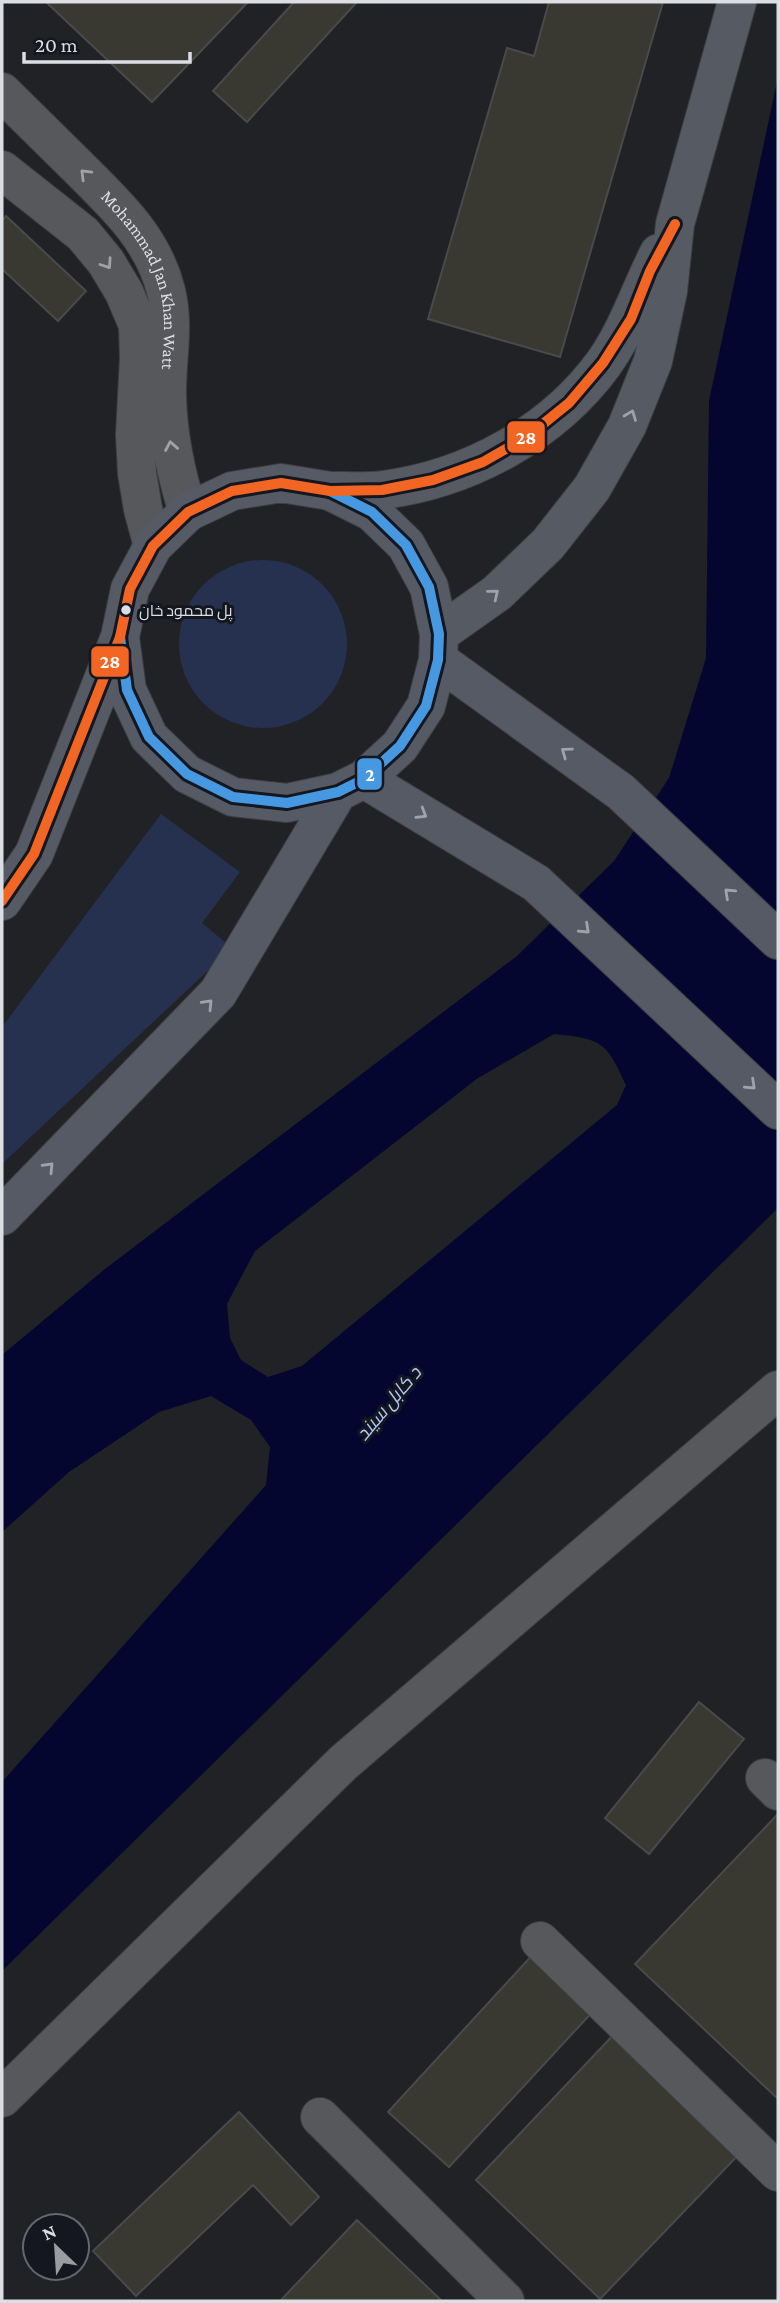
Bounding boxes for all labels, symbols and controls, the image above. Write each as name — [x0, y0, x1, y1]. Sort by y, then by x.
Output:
scale bar — [24, 21, 191, 65]
text: 20 m — [35, 33, 78, 57]
one-way arrow — [80, 169, 93, 182]
street label: Mohammad Jan Khan Watt — [97, 186, 180, 371]
one-way arrow — [98, 256, 111, 269]
one-way arrow — [623, 410, 637, 422]
line badge: 28 — [506, 420, 546, 454]
text: 28 — [516, 427, 536, 448]
one-way arrow — [164, 440, 179, 452]
one-way arrow — [486, 590, 499, 602]
place label: پل محمود خان — [139, 602, 233, 622]
marker: پل محمود خان — [119, 603, 133, 617]
line badge: 28 — [90, 645, 130, 678]
text: 28 — [100, 651, 120, 672]
one-way arrow — [561, 748, 574, 761]
line badge: 2 — [356, 757, 383, 791]
text: 2 — [365, 764, 375, 785]
one-way arrow — [415, 806, 428, 819]
one-way arrow — [724, 889, 737, 902]
one-way arrow — [577, 921, 590, 934]
one-way arrow — [199, 999, 212, 1012]
one-way arrow — [743, 1077, 756, 1090]
one-way arrow — [41, 1163, 54, 1176]
water label: د کابل سيند — [352, 1362, 426, 1445]
north arrow — [21, 2212, 91, 2282]
text: N — [39, 2220, 59, 2244]

